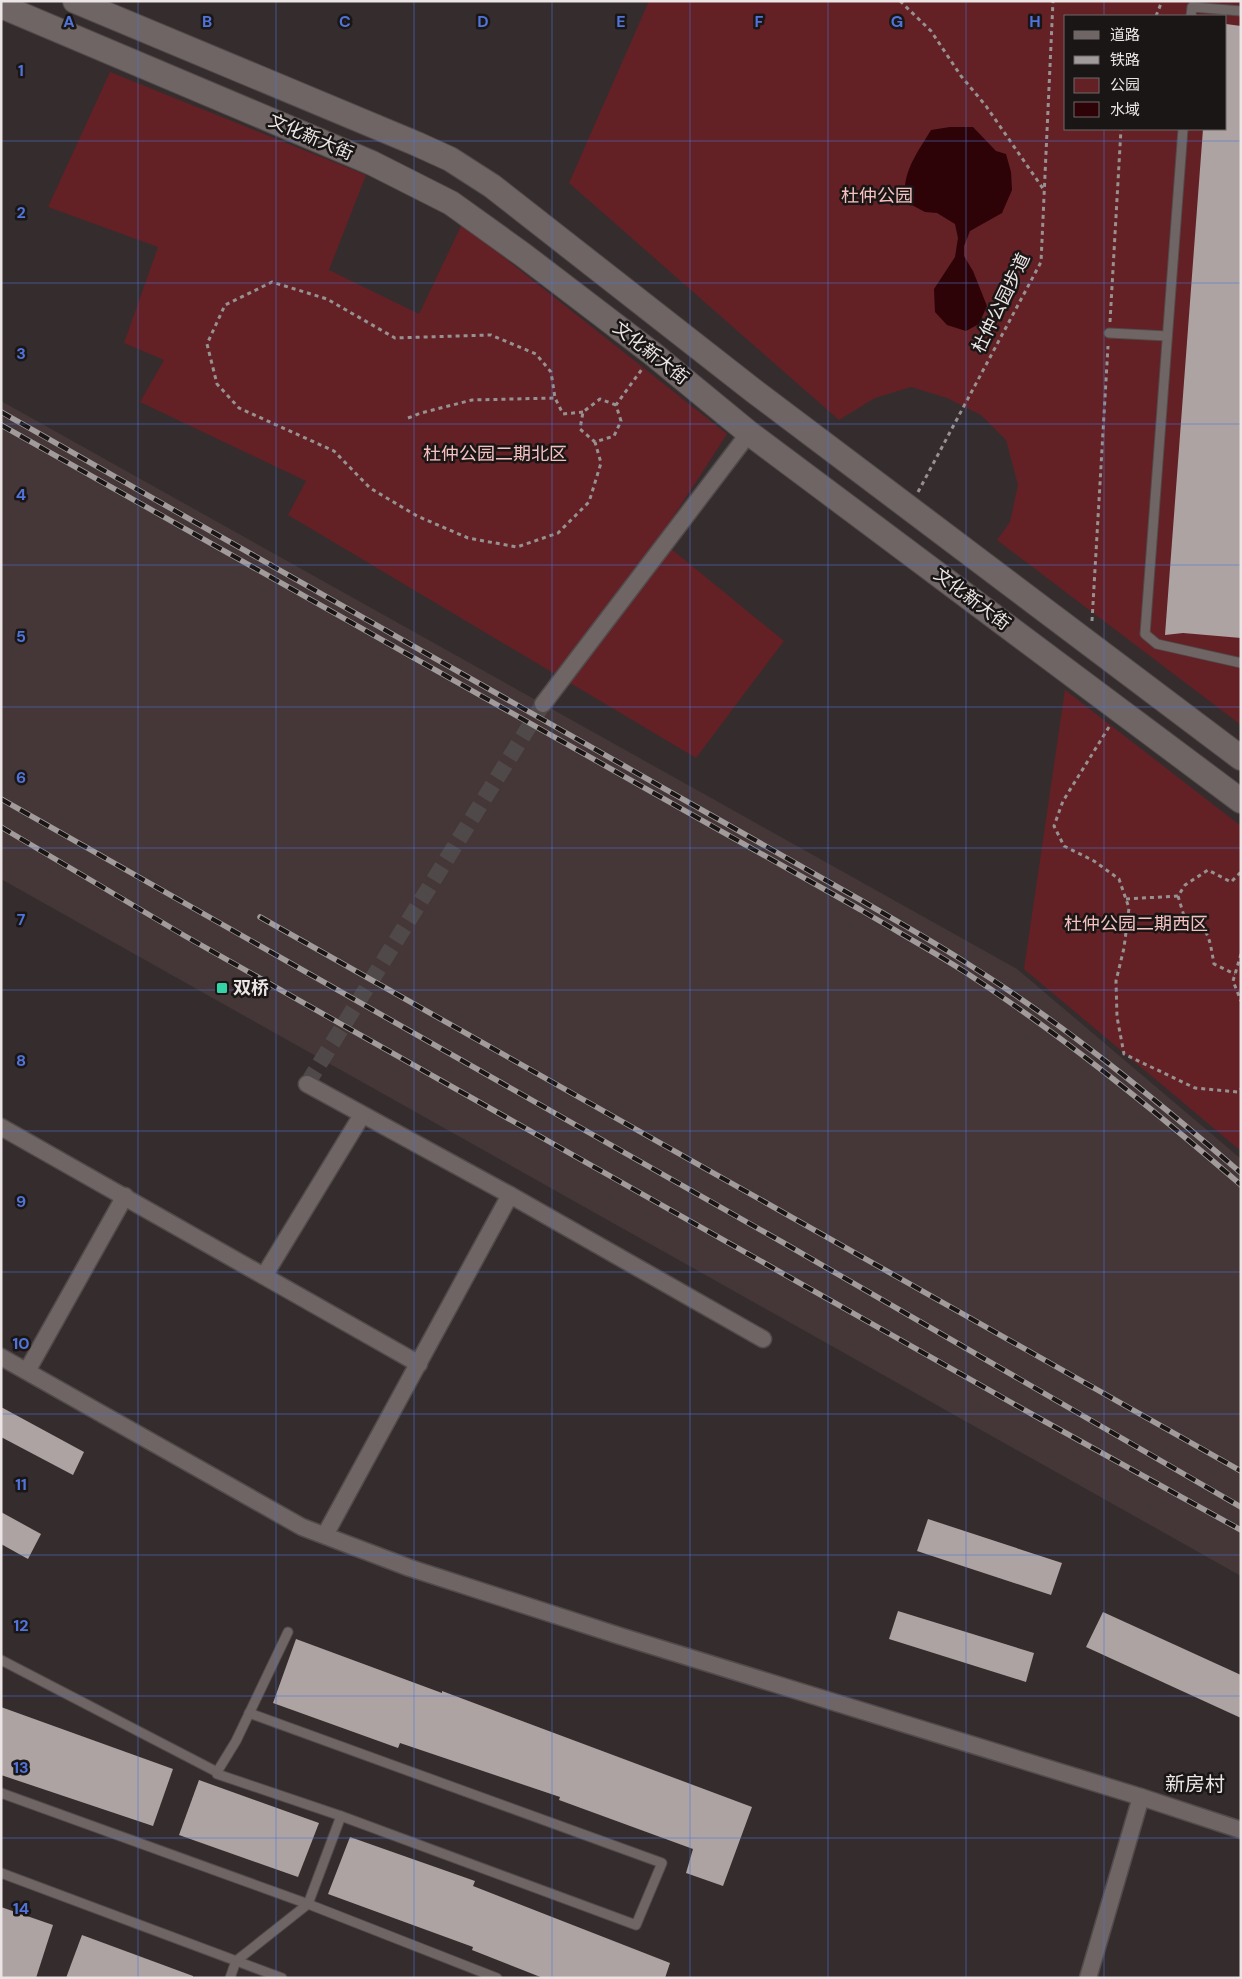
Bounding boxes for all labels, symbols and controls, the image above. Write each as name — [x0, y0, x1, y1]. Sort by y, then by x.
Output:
text: A — [63, 11, 75, 32]
text: B — [202, 11, 212, 32]
text: C — [339, 11, 351, 32]
text: D — [477, 11, 489, 32]
text: E — [616, 11, 626, 32]
text: F — [755, 11, 764, 32]
text: G — [891, 11, 903, 32]
text: H — [1029, 11, 1041, 32]
legend — [1064, 15, 1227, 130]
text: 道路 — [1110, 25, 1140, 45]
text: 铁路 — [1110, 50, 1140, 70]
text: 1 — [18, 60, 24, 81]
text: 公园 — [1110, 75, 1140, 95]
text: 水域 — [1110, 100, 1140, 120]
street label: 文化新大街 — [265, 108, 357, 166]
park label: 杜仲公园 — [841, 184, 913, 208]
text: 2 — [16, 202, 26, 223]
street label: 杜仲公园步道 — [967, 249, 1035, 357]
street label: 文化新大街 — [608, 316, 694, 390]
text: 3 — [16, 343, 26, 364]
park label: 杜仲公园二期北区 — [423, 442, 567, 466]
text: 4 — [16, 484, 26, 505]
street label: 文化新大街 — [929, 562, 1015, 636]
text: 5 — [16, 626, 26, 647]
text: 6 — [16, 767, 26, 788]
text: 7 — [17, 909, 26, 930]
park label: 杜仲公园二期西区 — [1064, 912, 1208, 936]
place label: 双桥 — [233, 976, 269, 1000]
marker: 双桥 — [215, 981, 229, 995]
text: 8 — [16, 1050, 26, 1071]
text: 9 — [16, 1191, 26, 1212]
text: 10 — [12, 1333, 30, 1354]
text: 11 — [15, 1474, 27, 1495]
text: 12 — [13, 1615, 29, 1636]
text: 13 — [13, 1757, 29, 1778]
district label: 新房村 — [1165, 1771, 1225, 1797]
text: 14 — [13, 1898, 29, 1919]

